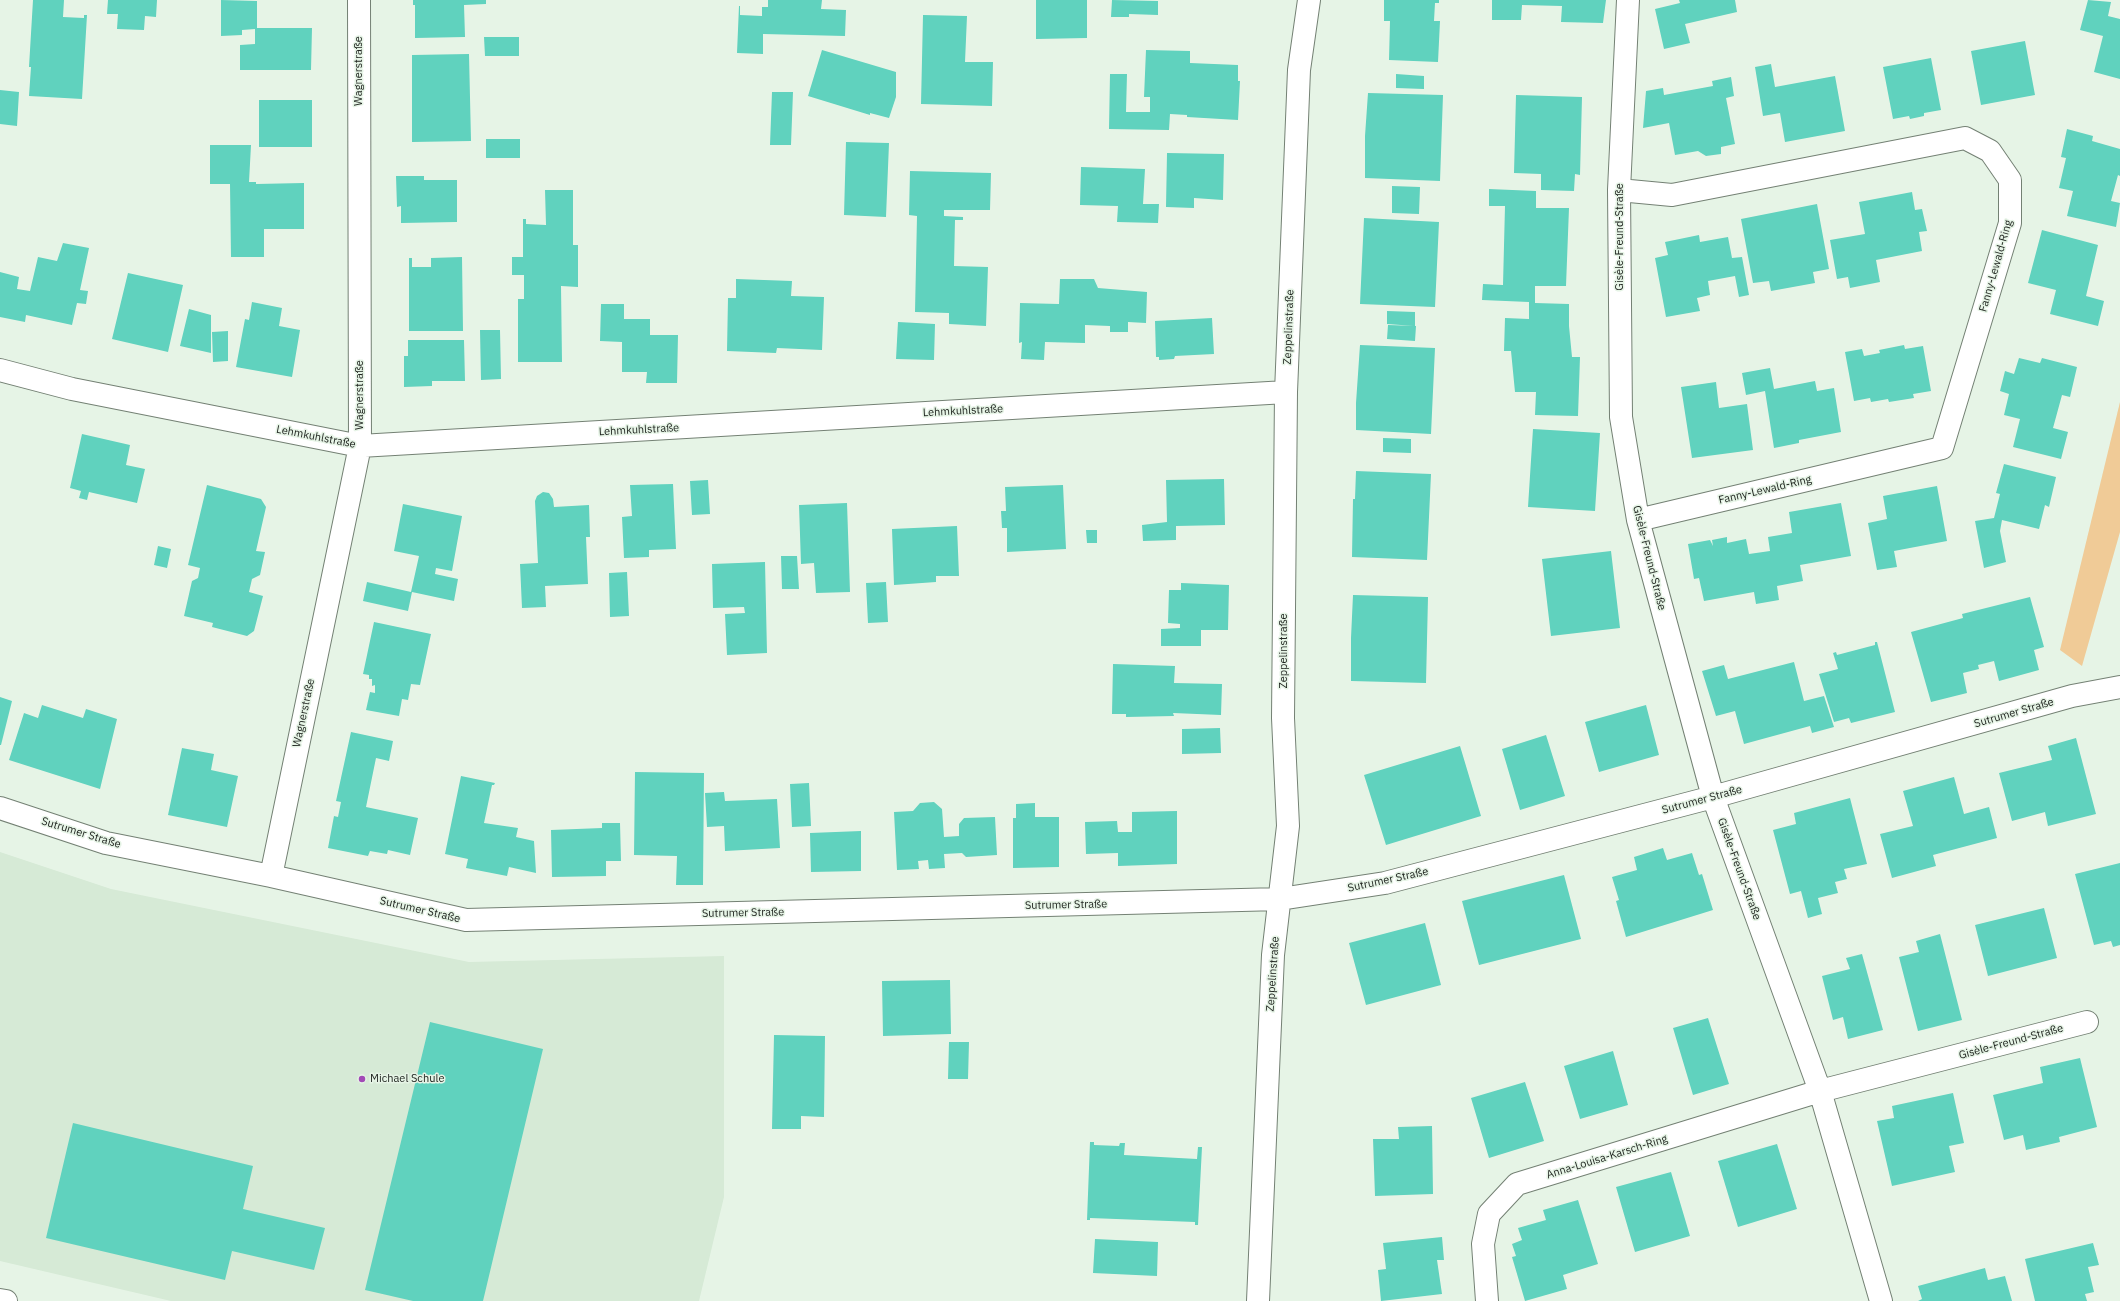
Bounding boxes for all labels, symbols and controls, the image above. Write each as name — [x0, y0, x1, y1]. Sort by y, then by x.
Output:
street label: Wagnerstraße — [352, 36, 366, 106]
street label: Gisèle-Freund-Straße — [1613, 183, 1627, 291]
street label: Fanny-Lewald-Ring — [1977, 219, 2015, 313]
street label: Zeppelinstraße — [1281, 289, 1297, 365]
street label: Wagnerstraße — [353, 360, 367, 430]
street label: Lehmkuhlstraße — [922, 402, 1004, 420]
street label: Lehmkuhlstraße — [598, 421, 680, 439]
street label: Lehmkuhlstraße — [275, 423, 357, 451]
street label: Fanny-Lewald-Ring — [1717, 473, 1813, 507]
street label: Gisèle-Freund-Straße — [1630, 504, 1668, 612]
street label: Zeppelinstraße — [1277, 613, 1291, 689]
street label: Wagnerstraße — [290, 677, 318, 749]
street label: Sutrumer Straße — [1973, 695, 2055, 731]
street label: Sutrumer Straße — [1661, 783, 1743, 817]
street label: Sutrumer Straße — [40, 815, 122, 851]
street label: Gisèle-Freund-Straße — [1714, 816, 1764, 922]
street label: Sutrumer Straße — [1346, 865, 1430, 895]
street label: Sutrumer Straße — [378, 894, 462, 926]
street label: Sutrumer Straße — [1025, 898, 1107, 912]
street label: Sutrumer Straße — [702, 906, 784, 920]
street label: Zeppelinstraße — [1264, 936, 1282, 1012]
street label: Gisèle-Freund-Straße — [1957, 1022, 2065, 1062]
place label: Michael Schule — [370, 1072, 444, 1086]
marker: Michael Schule — [357, 1074, 367, 1084]
street label: Anna-Louisa-Karsch-Ring — [1545, 1132, 1669, 1182]

